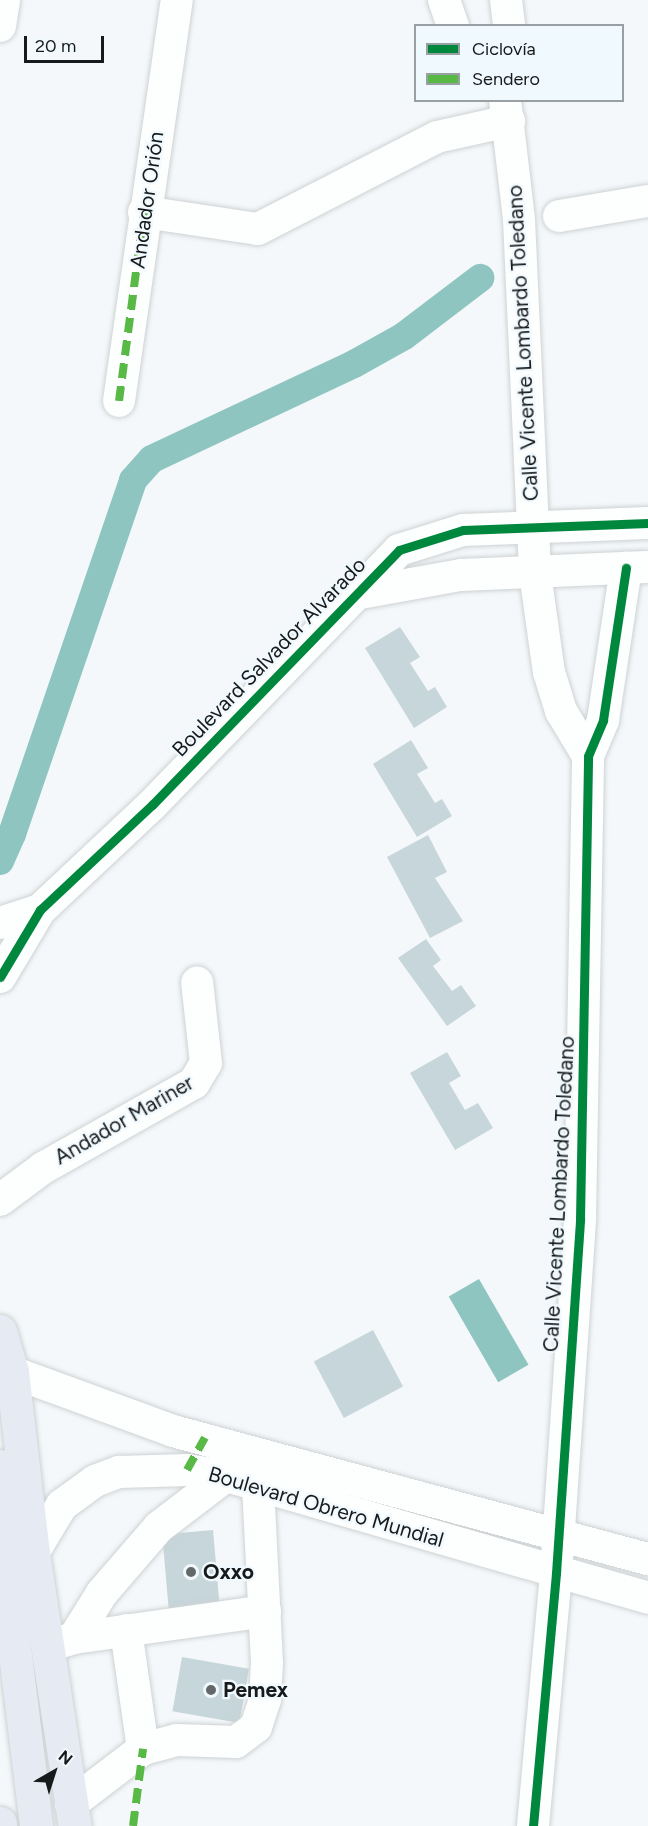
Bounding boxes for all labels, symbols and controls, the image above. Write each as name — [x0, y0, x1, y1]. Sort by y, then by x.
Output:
scale bar — [27, 24, 106, 62]
legend — [414, 24, 624, 102]
text: 20 m — [35, 35, 76, 57]
text: Ciclovía — [472, 38, 536, 60]
text: Sendero — [472, 68, 540, 90]
street label: Andador Orión — [125, 130, 169, 270]
street label: Calle Vicente Lombardo Toledano — [502, 184, 544, 502]
street label: Boulevard Salvador Alvarado — [167, 552, 371, 762]
street label: Calle Vicente Lombardo Toledano — [538, 1035, 580, 1353]
street label: Andador Mariner — [50, 1070, 198, 1170]
street label: Boulevard Obrero Mundial — [205, 1461, 447, 1553]
place label: Oxxo — [203, 1559, 254, 1585]
marker: Oxxo — [184, 1565, 198, 1579]
place label: Pemex — [223, 1677, 288, 1703]
marker: Pemex — [204, 1683, 218, 1697]
north arrow — [24, 1742, 84, 1802]
text: N — [55, 1746, 76, 1769]

